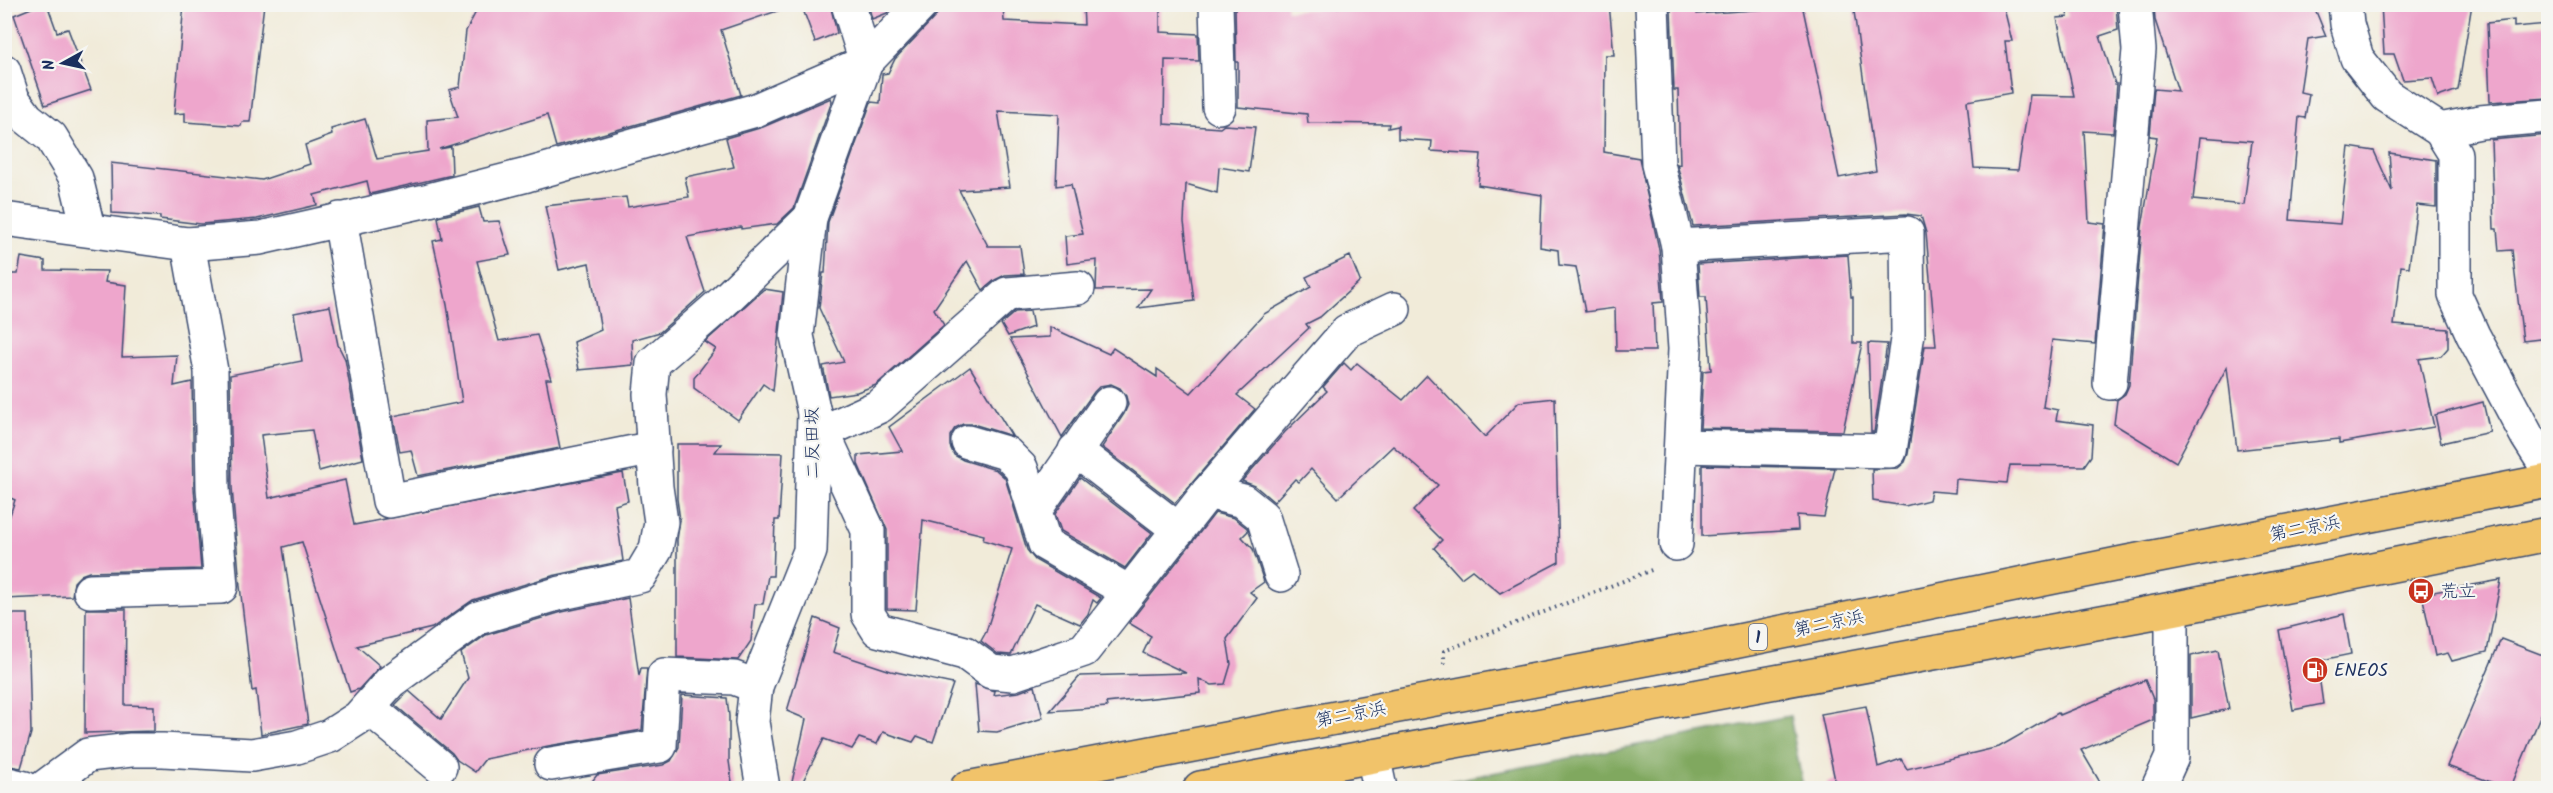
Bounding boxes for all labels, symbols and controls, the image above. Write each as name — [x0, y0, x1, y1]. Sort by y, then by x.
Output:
north arrow — [33, 33, 93, 93]
text: N — [37, 58, 63, 72]
street label: 二反田坂 — [798, 407, 829, 479]
street label: 第二京浜 — [2267, 508, 2343, 551]
bus stop icon: 荒立 — [2406, 576, 2436, 606]
place label: 荒立 — [2440, 578, 2476, 607]
street label: 第二京浜 — [1791, 603, 1868, 646]
road number: 1 — [1749, 624, 1767, 650]
fuel station icon: ENEOS — [2300, 655, 2330, 685]
place label: ENEOS — [2334, 657, 2388, 686]
street label: 第二京浜 — [1313, 694, 1389, 737]

